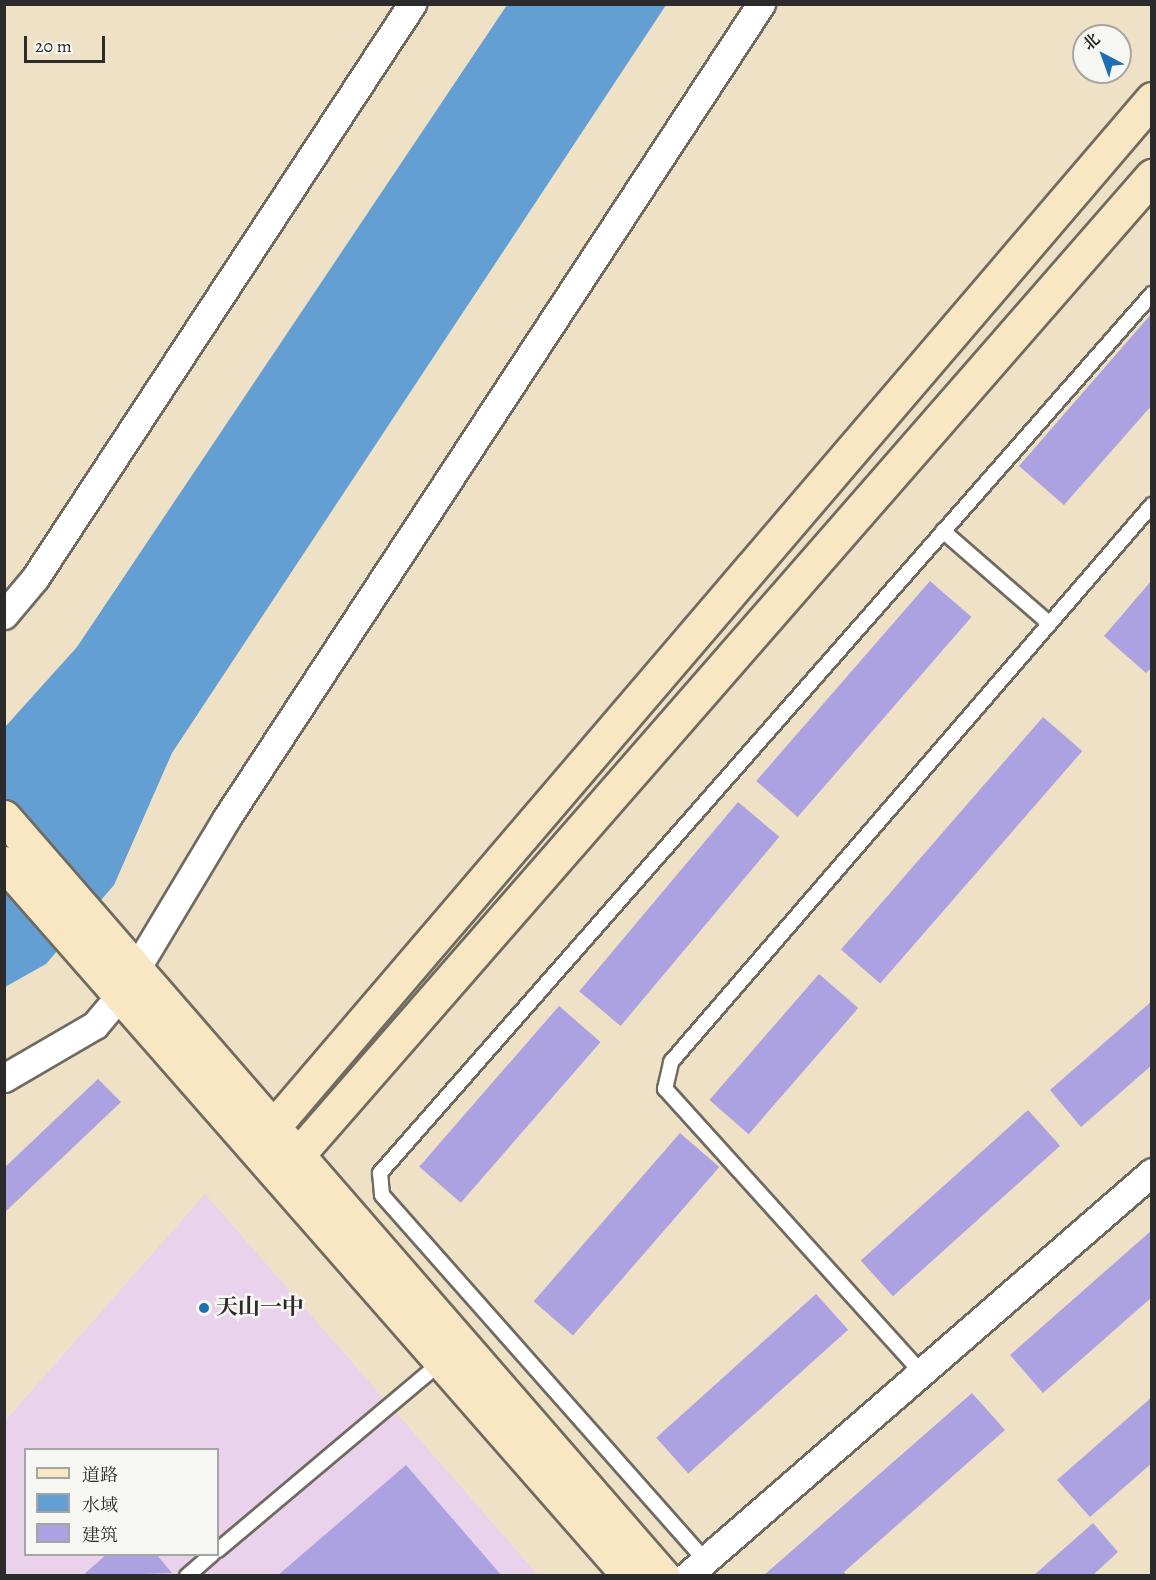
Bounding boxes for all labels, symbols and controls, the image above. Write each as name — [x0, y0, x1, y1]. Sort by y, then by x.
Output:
scale bar — [27, 24, 108, 62]
north arrow — [1072, 24, 1132, 84]
text: 北 — [1078, 28, 1105, 55]
text: 20 m — [35, 34, 72, 58]
place label: 天山一中 — [216, 1295, 304, 1321]
marker: 天山一中 — [197, 1301, 211, 1315]
legend — [24, 1448, 219, 1556]
text: 道路 — [82, 1463, 118, 1487]
text: 水域 — [82, 1493, 118, 1517]
text: 建筑 — [82, 1523, 118, 1547]

